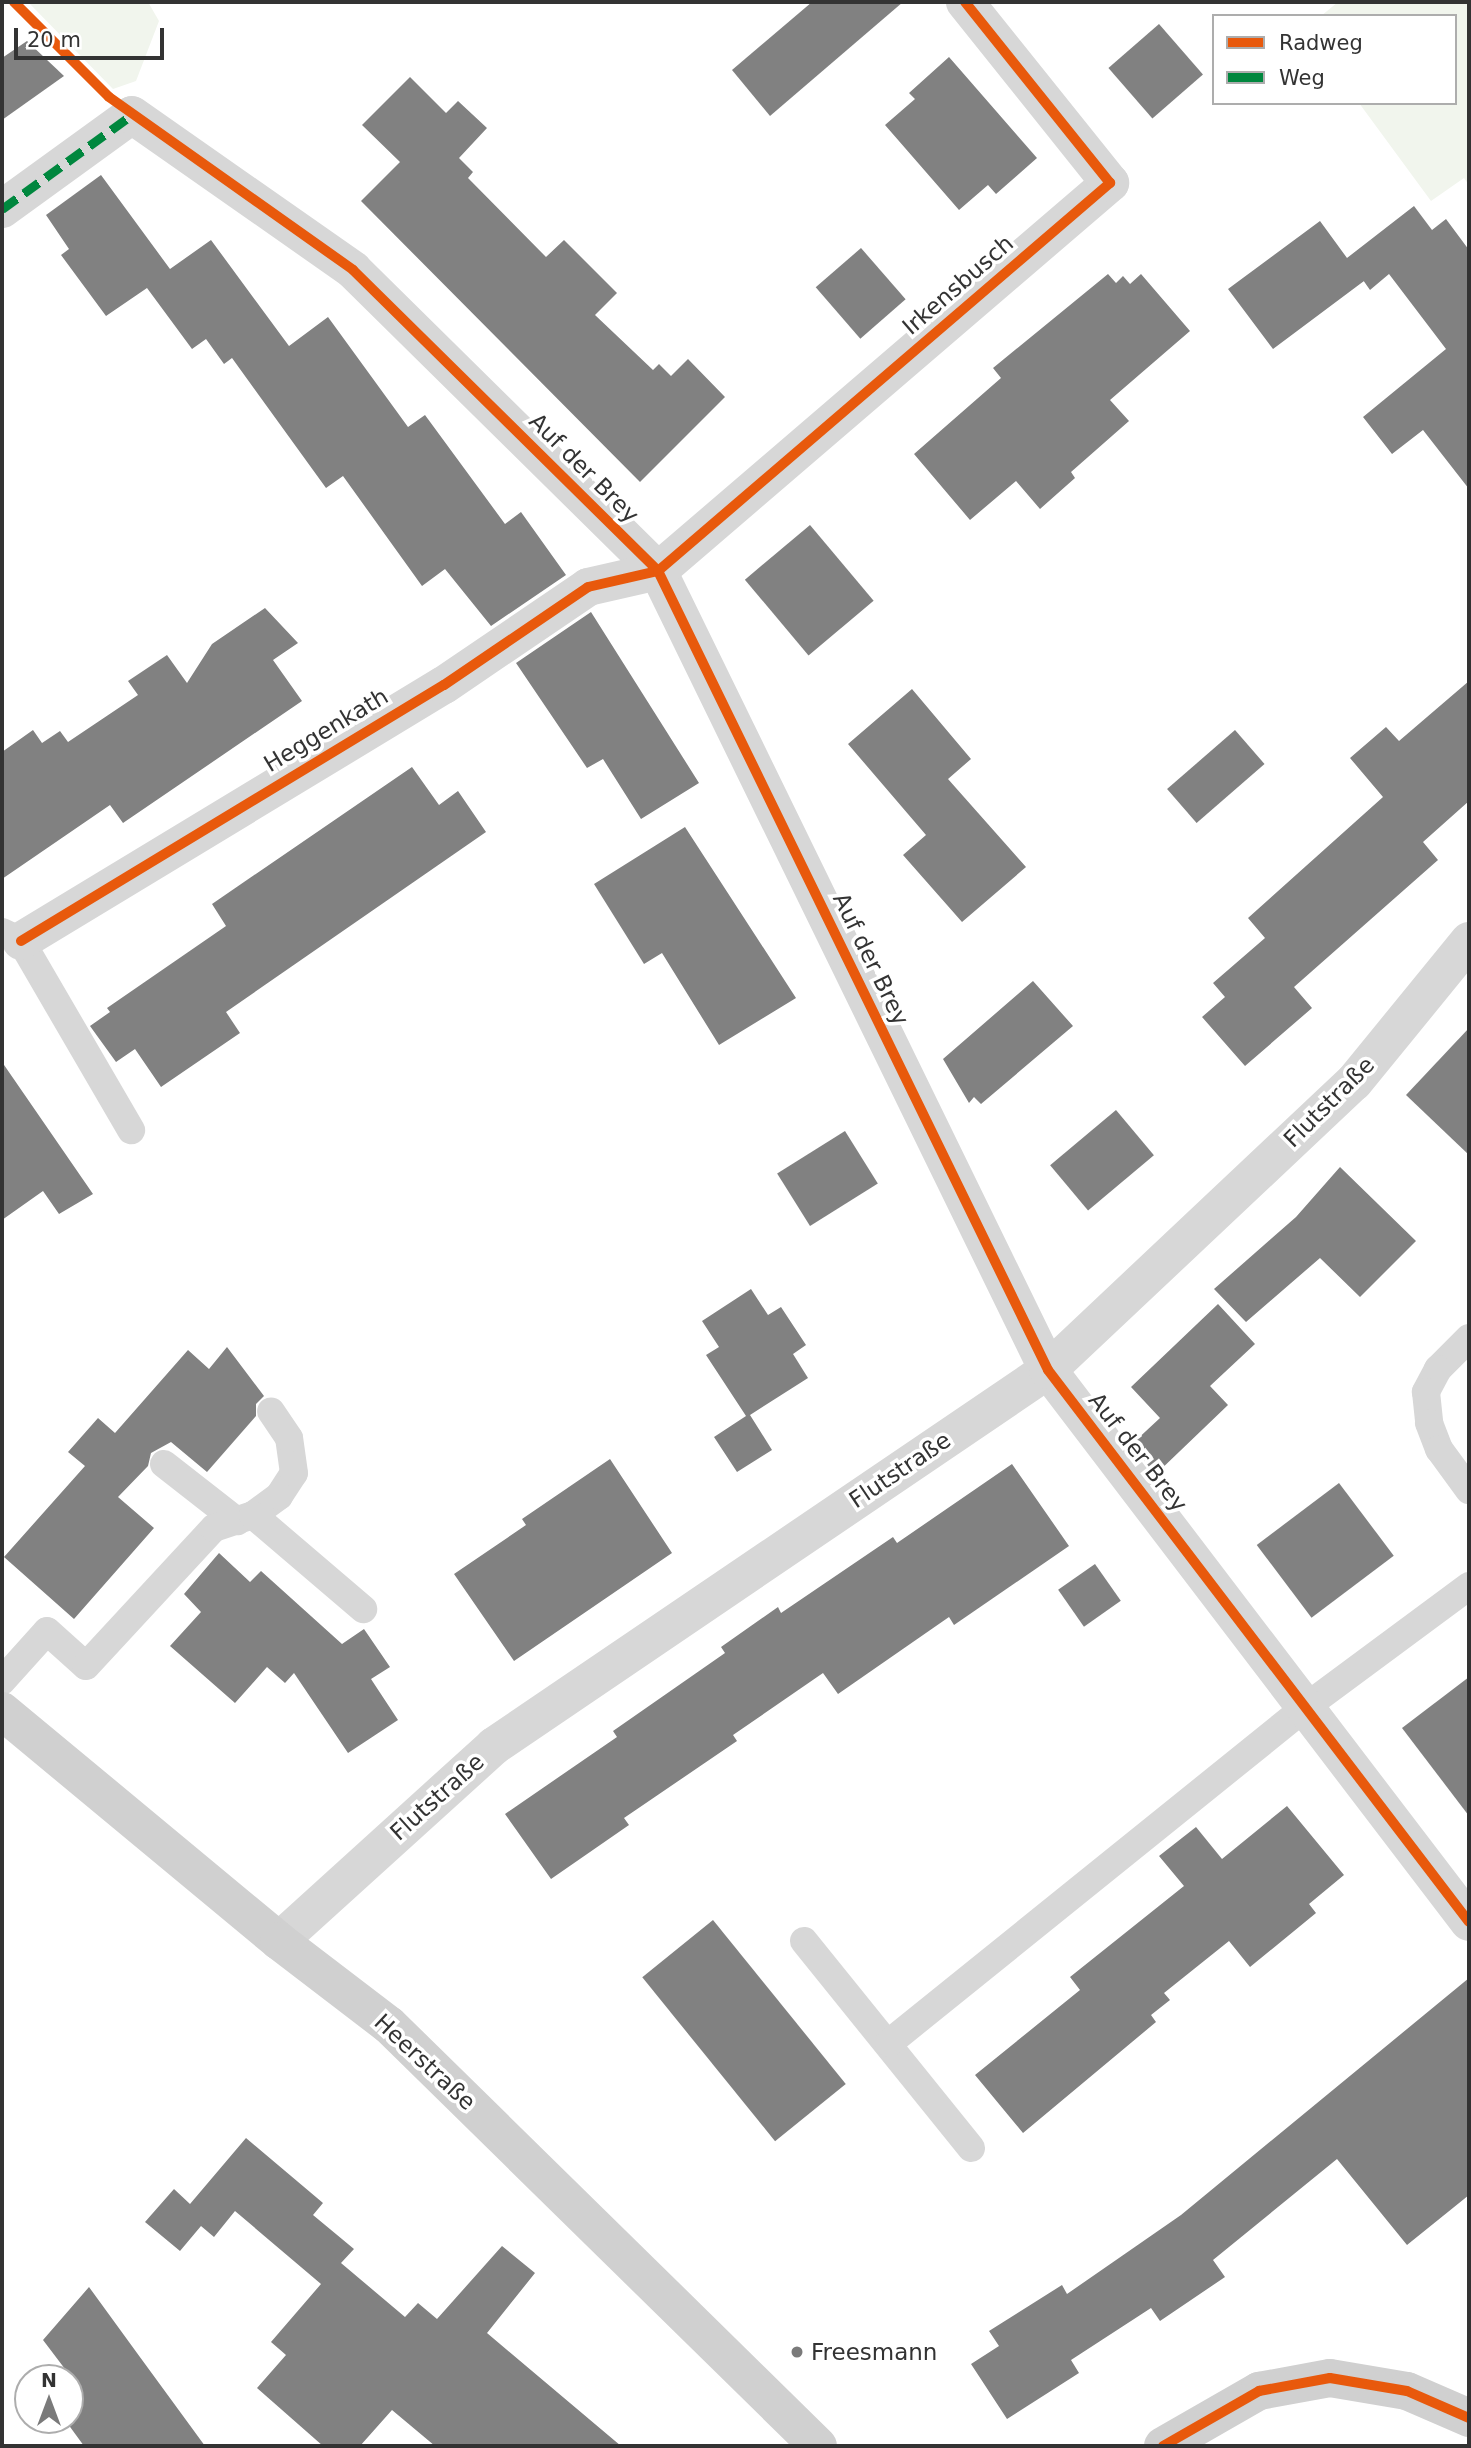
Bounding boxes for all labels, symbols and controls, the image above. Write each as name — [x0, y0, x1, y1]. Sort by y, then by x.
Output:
scale bar — [18, 14, 168, 58]
legend — [1212, 14, 1457, 105]
text: 20 m — [27, 28, 81, 52]
text: Radweg — [1279, 31, 1363, 55]
text: Weg — [1279, 66, 1325, 90]
street label: Irkensbusch — [897, 229, 1019, 341]
street label: Auf der Brey — [523, 407, 645, 529]
street label: Heggenkath — [259, 682, 393, 778]
street label: Auf der Brey — [827, 888, 915, 1030]
street label: Flutstraße — [1278, 1051, 1380, 1153]
street label: Auf der Brey — [1083, 1387, 1193, 1517]
street label: Flutstraße — [844, 1426, 956, 1514]
street label: Flutstraße — [385, 1748, 489, 1846]
street label: Heerstraße — [369, 2008, 481, 2116]
place label: Freesmann — [811, 2338, 937, 2366]
marker: Freesmann — [789, 2344, 805, 2360]
north arrow — [14, 2364, 84, 2434]
text: N — [41, 2369, 57, 2391]

